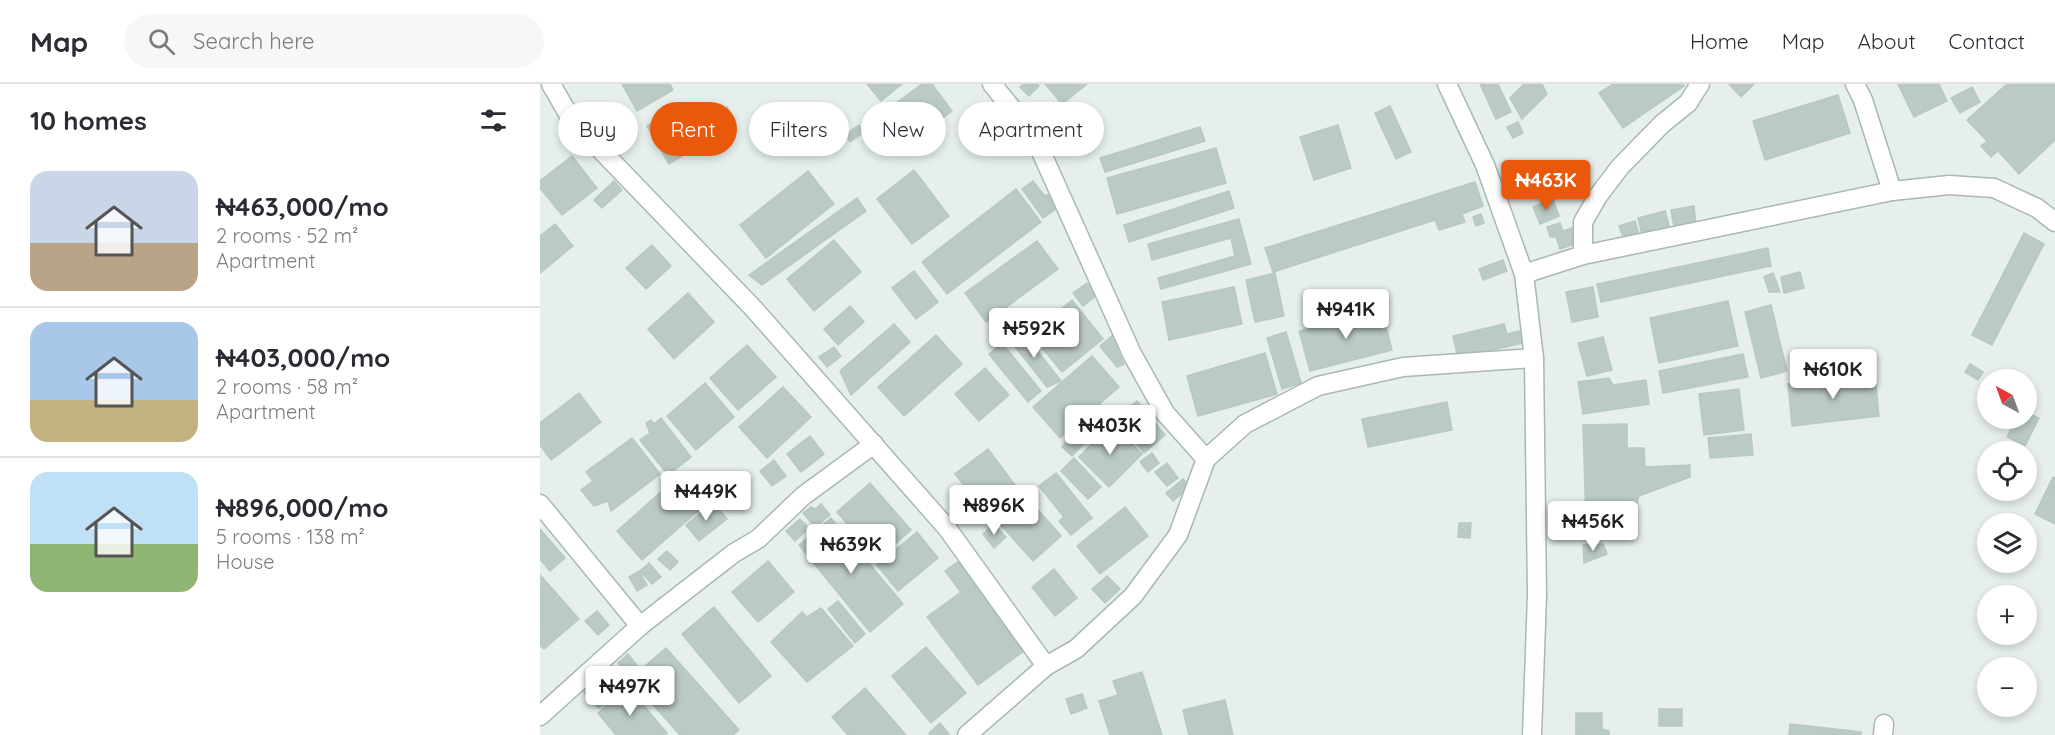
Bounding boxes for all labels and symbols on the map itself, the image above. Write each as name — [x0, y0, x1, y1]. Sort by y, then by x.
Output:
pin: ₦463K — [1504, 160, 1588, 211]
pin: ₦941K — [1304, 289, 1388, 340]
pin: ₦592K — [992, 308, 1076, 359]
pin: ₦610K — [1791, 349, 1875, 400]
north arrow — [1977, 369, 2037, 429]
pin: ₦403K — [1068, 405, 1152, 456]
pin: ₦449K — [664, 471, 748, 522]
pin: ₦896K — [952, 485, 1036, 536]
pin: ₦456K — [1551, 501, 1635, 552]
pin: ₦639K — [809, 524, 893, 575]
pin: ₦497K — [588, 666, 672, 717]

